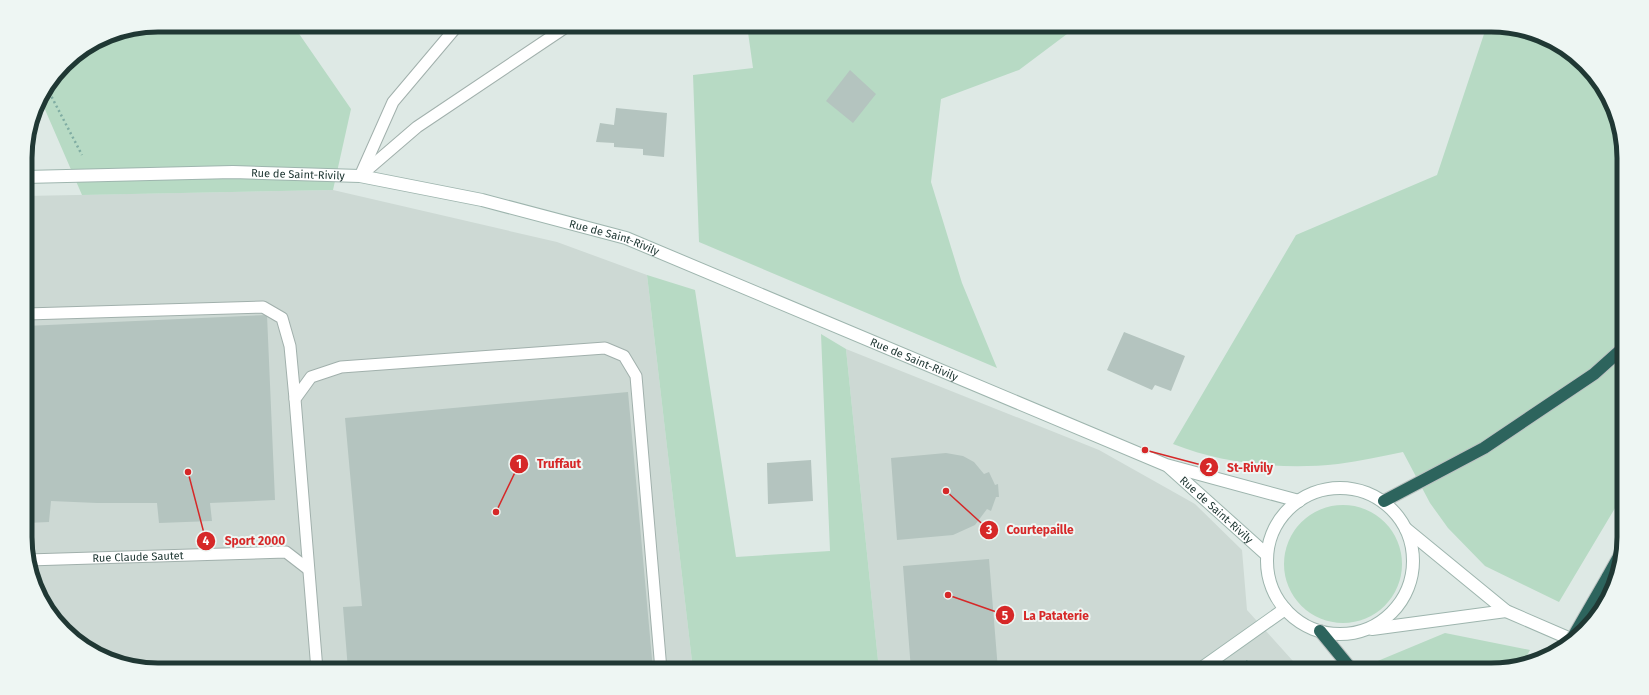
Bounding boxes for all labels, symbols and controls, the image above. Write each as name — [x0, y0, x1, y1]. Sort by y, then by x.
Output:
street label: Rue de Saint-Rivily — [251, 166, 346, 182]
street label: Rue de Saint-Rivily — [568, 217, 662, 258]
street label: Rue de Saint-Rivily — [868, 335, 960, 384]
callout: Truffaut — [509, 452, 589, 476]
callout: St-Rivily — [1199, 455, 1281, 479]
text: 1 — [516, 457, 522, 471]
text: Truffaut — [537, 457, 581, 471]
text: 2 — [1206, 461, 1212, 475]
text: St-Rivily — [1227, 461, 1274, 475]
street label: Rue de Saint-Rivily — [1177, 474, 1256, 546]
callout: Courtepaille — [979, 518, 1082, 542]
text: 3 — [985, 523, 992, 537]
text: Courtepaille — [1006, 523, 1074, 537]
callout: Sport 2000 — [196, 529, 293, 553]
text: 4 — [203, 534, 210, 548]
text: Sport 2000 — [225, 534, 285, 548]
street label: Rue Claude Sautet — [92, 549, 184, 565]
callout: La Pataterie — [995, 603, 1097, 627]
text: 5 — [1002, 609, 1009, 623]
text: La Pataterie — [1023, 609, 1089, 623]

